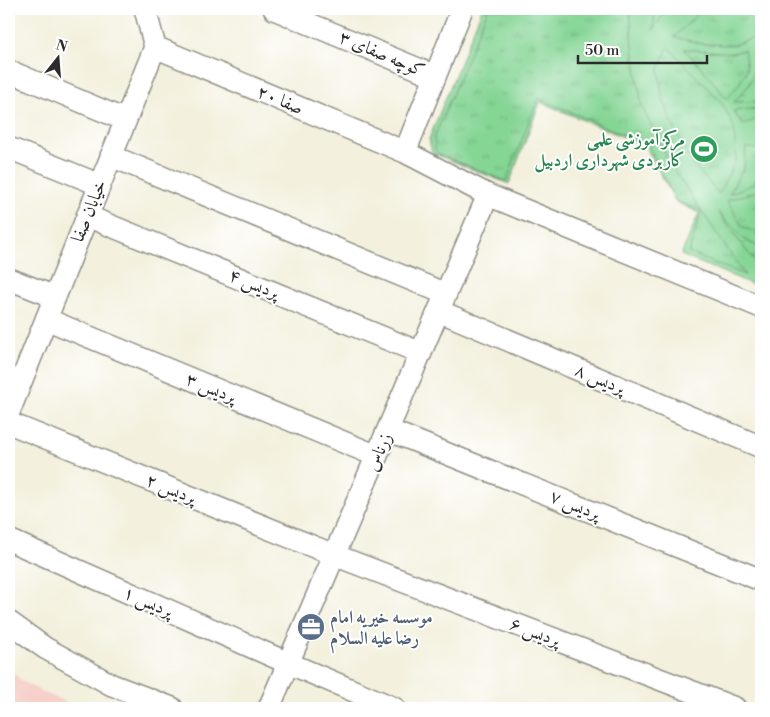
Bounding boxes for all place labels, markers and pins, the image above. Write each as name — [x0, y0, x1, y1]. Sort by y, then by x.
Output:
place label: مرکز آموزشی علمی کاربردی شهرداری اردبیل — [534, 128, 685, 173]
sports icon: مرکز آموزشی علمی کاربردی شهرداری اردبیل — [689, 134, 719, 164]
place label: موسسه خیریه امام رضا علیه السلام — [330, 606, 433, 654]
office icon: موسسه خیریه امام رضا علیه السلام — [296, 612, 326, 642]

